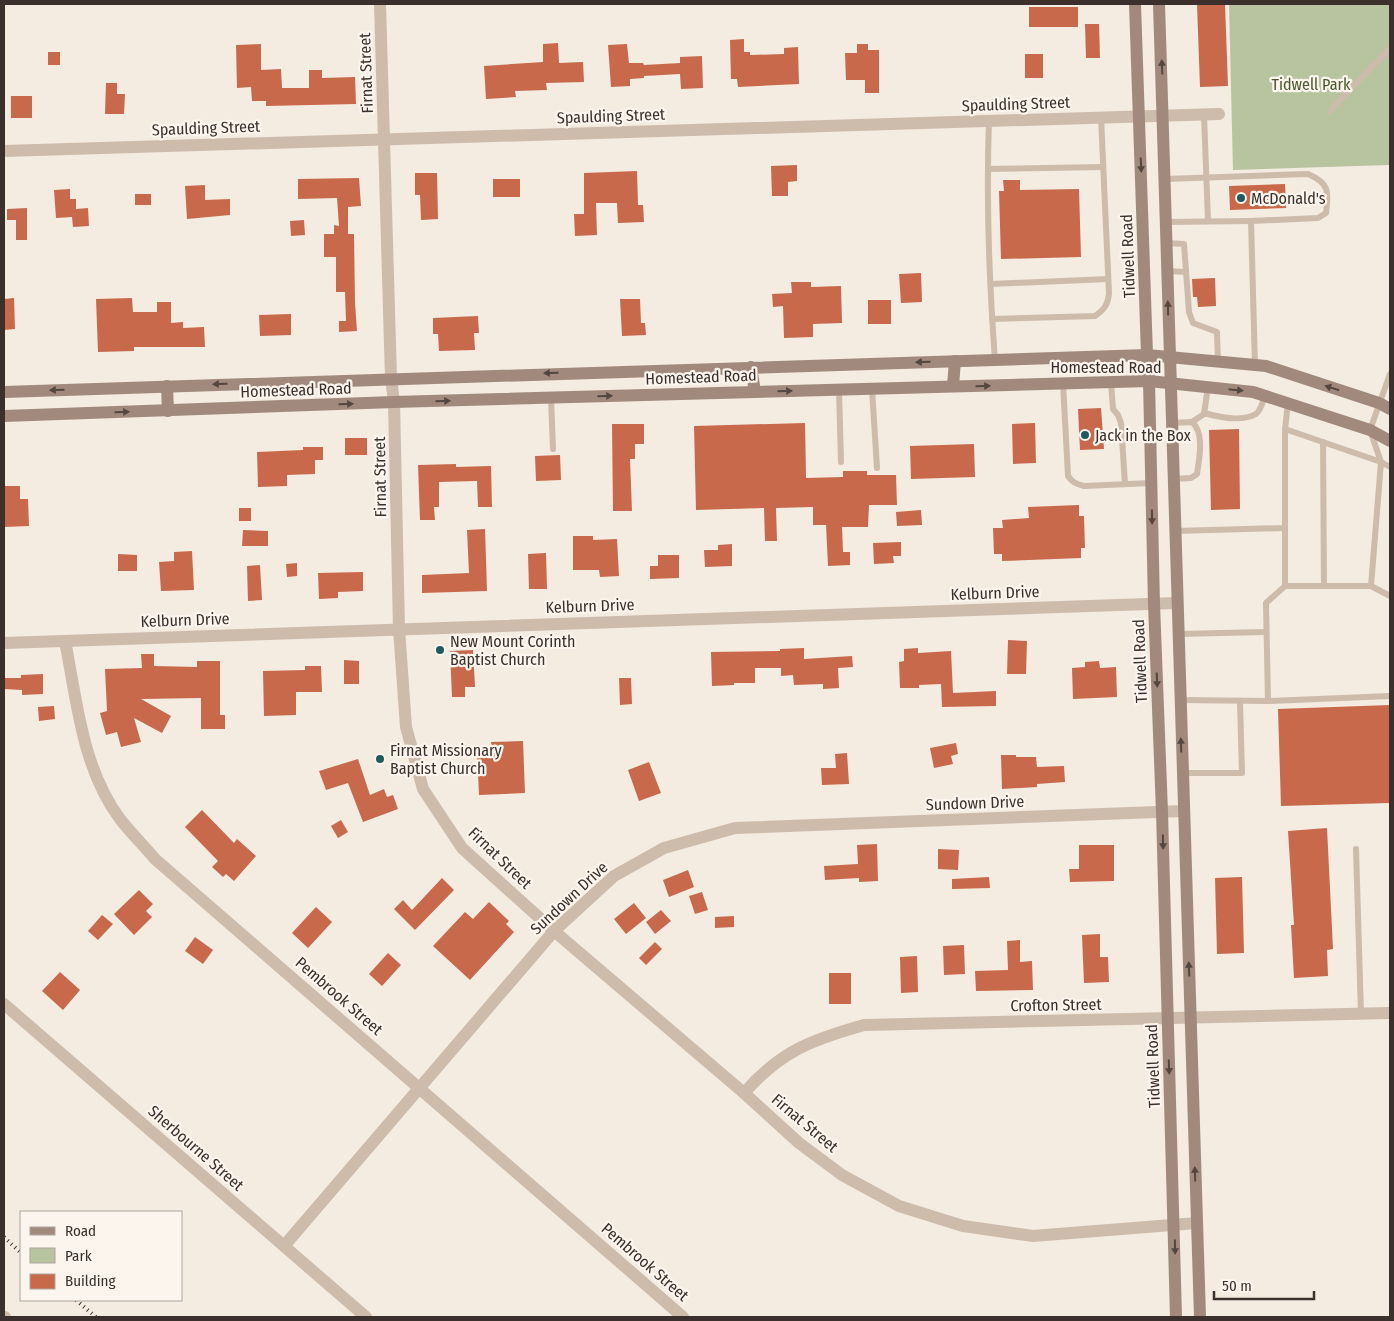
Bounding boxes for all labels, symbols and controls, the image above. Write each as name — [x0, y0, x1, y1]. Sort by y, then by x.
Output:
street label: Firnat Street — [355, 32, 377, 114]
one-way arrow — [1157, 59, 1165, 75]
park label: Tidwell Park — [1271, 75, 1351, 94]
street label: Spaulding Street — [962, 93, 1071, 115]
street label: Spaulding Street — [557, 105, 666, 127]
street label: Spaulding Street — [152, 117, 261, 139]
one-way arrow — [1137, 157, 1145, 173]
place label: McDonald's — [1251, 189, 1326, 208]
marker: McDonald's — [1235, 192, 1247, 204]
street label: Tidwell Road — [1117, 214, 1139, 298]
one-way arrow — [1164, 300, 1172, 316]
one-way arrow — [915, 358, 931, 366]
street label: Homestead Road — [1050, 358, 1162, 377]
street label: Homestead Road — [645, 366, 757, 388]
one-way arrow — [543, 370, 559, 378]
street label: Homestead Road — [240, 379, 352, 401]
one-way arrow — [211, 381, 227, 389]
one-way arrow — [975, 381, 991, 389]
one-way arrow — [1325, 383, 1340, 391]
one-way arrow — [49, 386, 65, 394]
one-way arrow — [1229, 386, 1245, 394]
one-way arrow — [778, 387, 794, 395]
one-way arrow — [598, 392, 614, 400]
one-way arrow — [435, 397, 451, 405]
one-way arrow — [338, 400, 354, 408]
one-way arrow — [115, 408, 131, 416]
place label: Jack in the Box — [1095, 426, 1191, 445]
marker: Jack in the Box — [1079, 429, 1091, 441]
street label: Firnat Street — [370, 436, 390, 518]
one-way arrow — [1148, 509, 1156, 525]
street label: Kelburn Drive — [950, 582, 1040, 604]
street label: Kelburn Drive — [545, 595, 635, 617]
street label: Kelburn Drive — [140, 609, 230, 631]
street label: Tidwell Road — [1129, 619, 1151, 703]
place label: New Mount Corinth Baptist Church — [450, 632, 575, 669]
marker: New Mount Corinth Baptist Church — [434, 644, 446, 656]
one-way arrow — [1153, 672, 1161, 688]
one-way arrow — [1177, 736, 1185, 752]
place label: Firnat Missionary Baptist Church — [390, 741, 503, 778]
marker: Firnat Missionary Baptist Church — [374, 753, 386, 765]
street label: Sundown Drive — [926, 792, 1025, 814]
street label: Firnat Street — [464, 823, 536, 893]
one-way arrow — [1159, 834, 1167, 850]
street label: Sundown Drive — [527, 857, 611, 938]
street label: Pembrook Street — [292, 953, 387, 1039]
one-way arrow — [1185, 961, 1193, 977]
street label: Crofton Street — [1010, 995, 1103, 1015]
street label: Tidwell Road — [1142, 1024, 1164, 1108]
one-way arrow — [1165, 1059, 1173, 1075]
street label: Firnat Street — [768, 1090, 843, 1157]
street label: Sherbourne Street — [144, 1101, 248, 1195]
one-way arrow — [1191, 1166, 1199, 1182]
legend — [20, 1211, 182, 1301]
street label: Pembrook Street — [598, 1219, 693, 1305]
text: Road — [65, 1222, 96, 1240]
one-way arrow — [1171, 1239, 1179, 1255]
text: Park — [65, 1247, 92, 1265]
scale bar — [1214, 1268, 1314, 1300]
text: Building — [65, 1272, 116, 1290]
text: 50 m — [1222, 1277, 1252, 1295]

